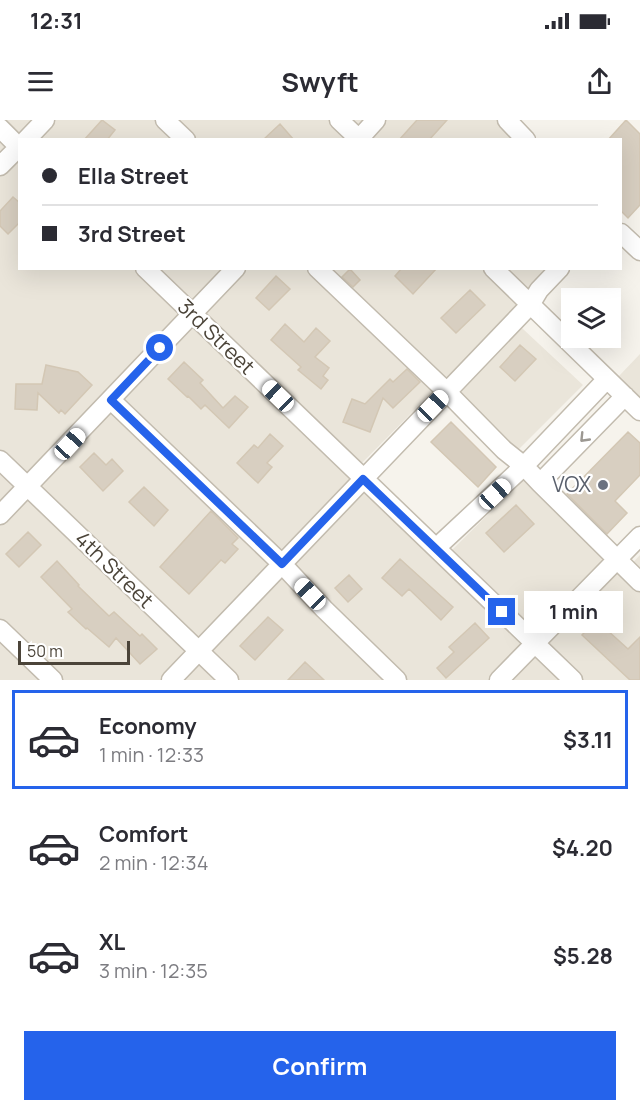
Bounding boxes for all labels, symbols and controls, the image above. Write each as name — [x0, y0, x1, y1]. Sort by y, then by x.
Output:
text: 12:31 — [30, 6, 83, 36]
text: Swyft — [281, 63, 359, 100]
icon: menu — [24, 65, 57, 98]
icon: share — [583, 65, 616, 98]
text: Ella Street — [78, 161, 189, 191]
text: 3rd Street — [78, 219, 186, 249]
map controls — [561, 288, 621, 348]
button: layers — [561, 288, 621, 348]
street label: 3rd Street — [172, 292, 261, 380]
route start — [146, 334, 173, 361]
car — [259, 377, 297, 415]
car — [414, 387, 452, 425]
car — [51, 425, 89, 463]
one-way arrow — [580, 432, 591, 442]
place label: VOX — [552, 470, 591, 498]
car — [476, 475, 514, 513]
marker: VOX — [596, 478, 610, 492]
street label: 4th Street — [69, 525, 160, 614]
car — [291, 575, 329, 613]
callout: 1 min — [523, 591, 622, 633]
route end — [488, 598, 515, 625]
text: 1 min — [549, 598, 598, 625]
scale bar — [18, 638, 130, 666]
text: 50 m — [27, 640, 63, 662]
text: Economy — [99, 711, 197, 741]
icon: car — [27, 713, 81, 767]
text: $3.11 — [563, 725, 613, 755]
text: 1 min · 12:33 — [99, 741, 204, 768]
text: Comfort — [99, 819, 188, 849]
icon: car — [27, 821, 81, 875]
text: $4.20 — [552, 833, 613, 863]
text: 2 min · 12:34 — [99, 849, 208, 876]
text: XL — [99, 927, 125, 957]
icon: car — [27, 929, 81, 983]
text: $5.28 — [553, 941, 613, 971]
text: 3 min · 12:35 — [99, 957, 208, 984]
button: Confirm — [24, 1031, 616, 1100]

